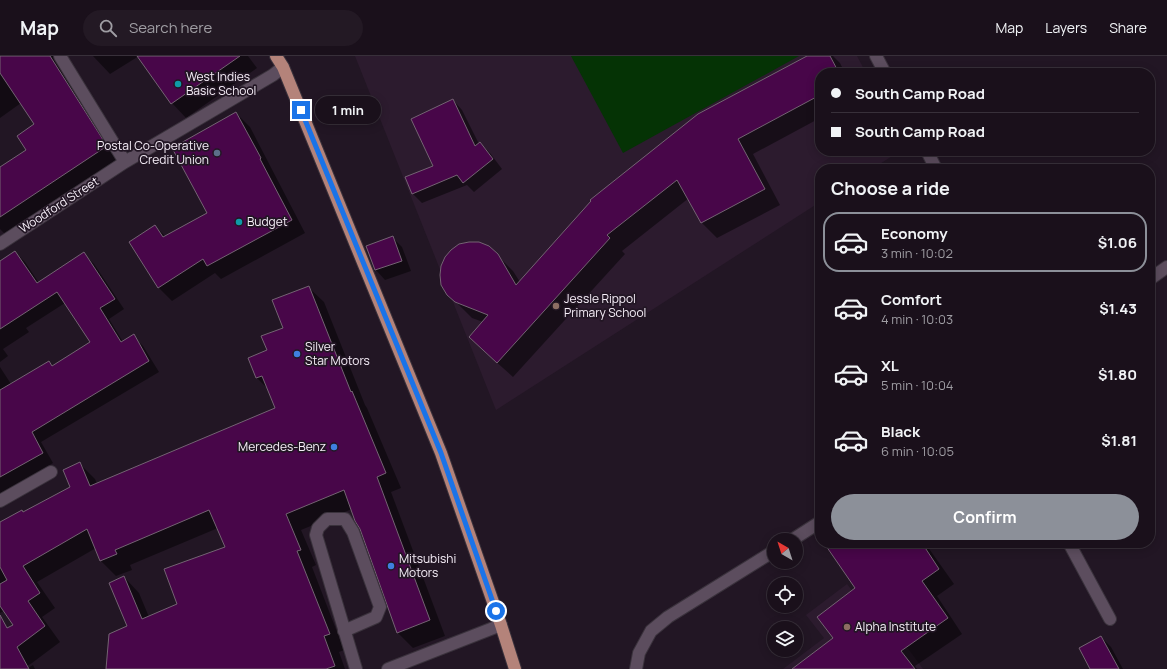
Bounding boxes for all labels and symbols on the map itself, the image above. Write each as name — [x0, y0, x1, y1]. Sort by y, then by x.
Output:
place label: West Indies Basic School — [186, 68, 256, 99]
marker: West Indies Basic School — [173, 79, 183, 89]
callout: 1 min — [315, 96, 381, 124]
route end — [292, 101, 310, 119]
place label: Postal Co-Operative Credit Union — [97, 137, 209, 168]
marker: Postal Co-Operative Credit Union — [212, 148, 222, 158]
street label: Woodford Street — [16, 172, 102, 237]
place label: Budget — [247, 213, 288, 230]
marker: Budget — [234, 217, 244, 227]
place label: Jessle Rippol Primary School — [564, 290, 646, 321]
marker: Jessle Rippol Primary School — [551, 301, 561, 311]
place label: Silver Star Motors — [305, 338, 370, 369]
marker: Silver Star Motors — [292, 349, 302, 359]
place label: Mercedes-Benz — [238, 438, 326, 455]
marker: Mercedes-Benz — [329, 442, 339, 452]
north arrow — [767, 533, 803, 569]
place label: Mitsubishi Motors — [399, 550, 456, 581]
marker: Mitsubishi Motors — [386, 561, 396, 571]
route start — [487, 602, 505, 620]
place label: Alpha Institute — [855, 618, 936, 635]
marker: Alpha Institute — [842, 622, 852, 632]

